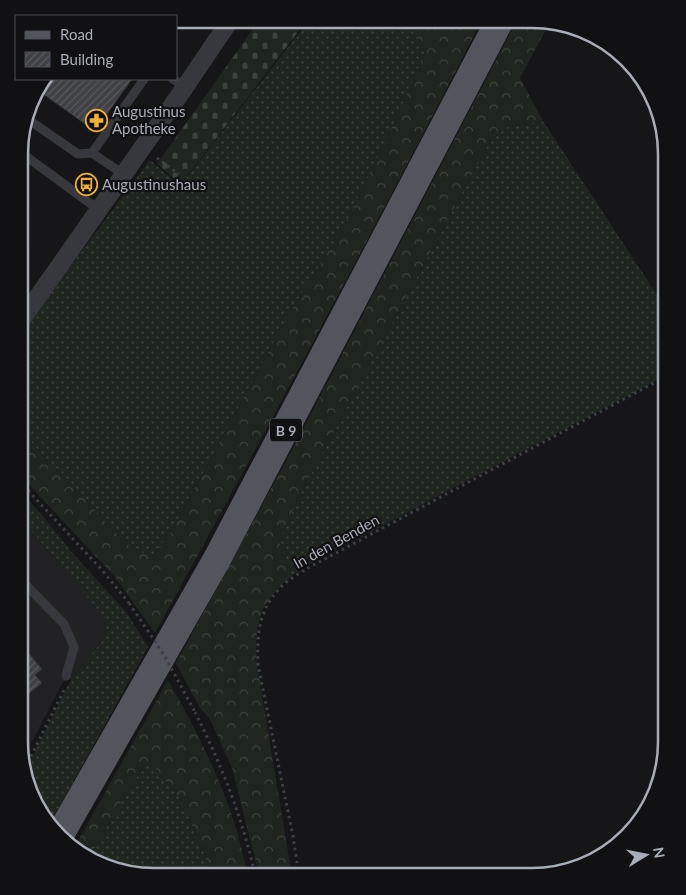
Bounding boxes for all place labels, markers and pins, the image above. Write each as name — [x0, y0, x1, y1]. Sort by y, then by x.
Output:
place label: Augustinus Apotheke — [112, 102, 185, 137]
pharmacy icon: Augustinus Apotheke — [84, 108, 108, 132]
bus stop icon: Augustinushaus — [74, 172, 98, 196]
place label: Augustinushaus — [102, 175, 206, 193]

